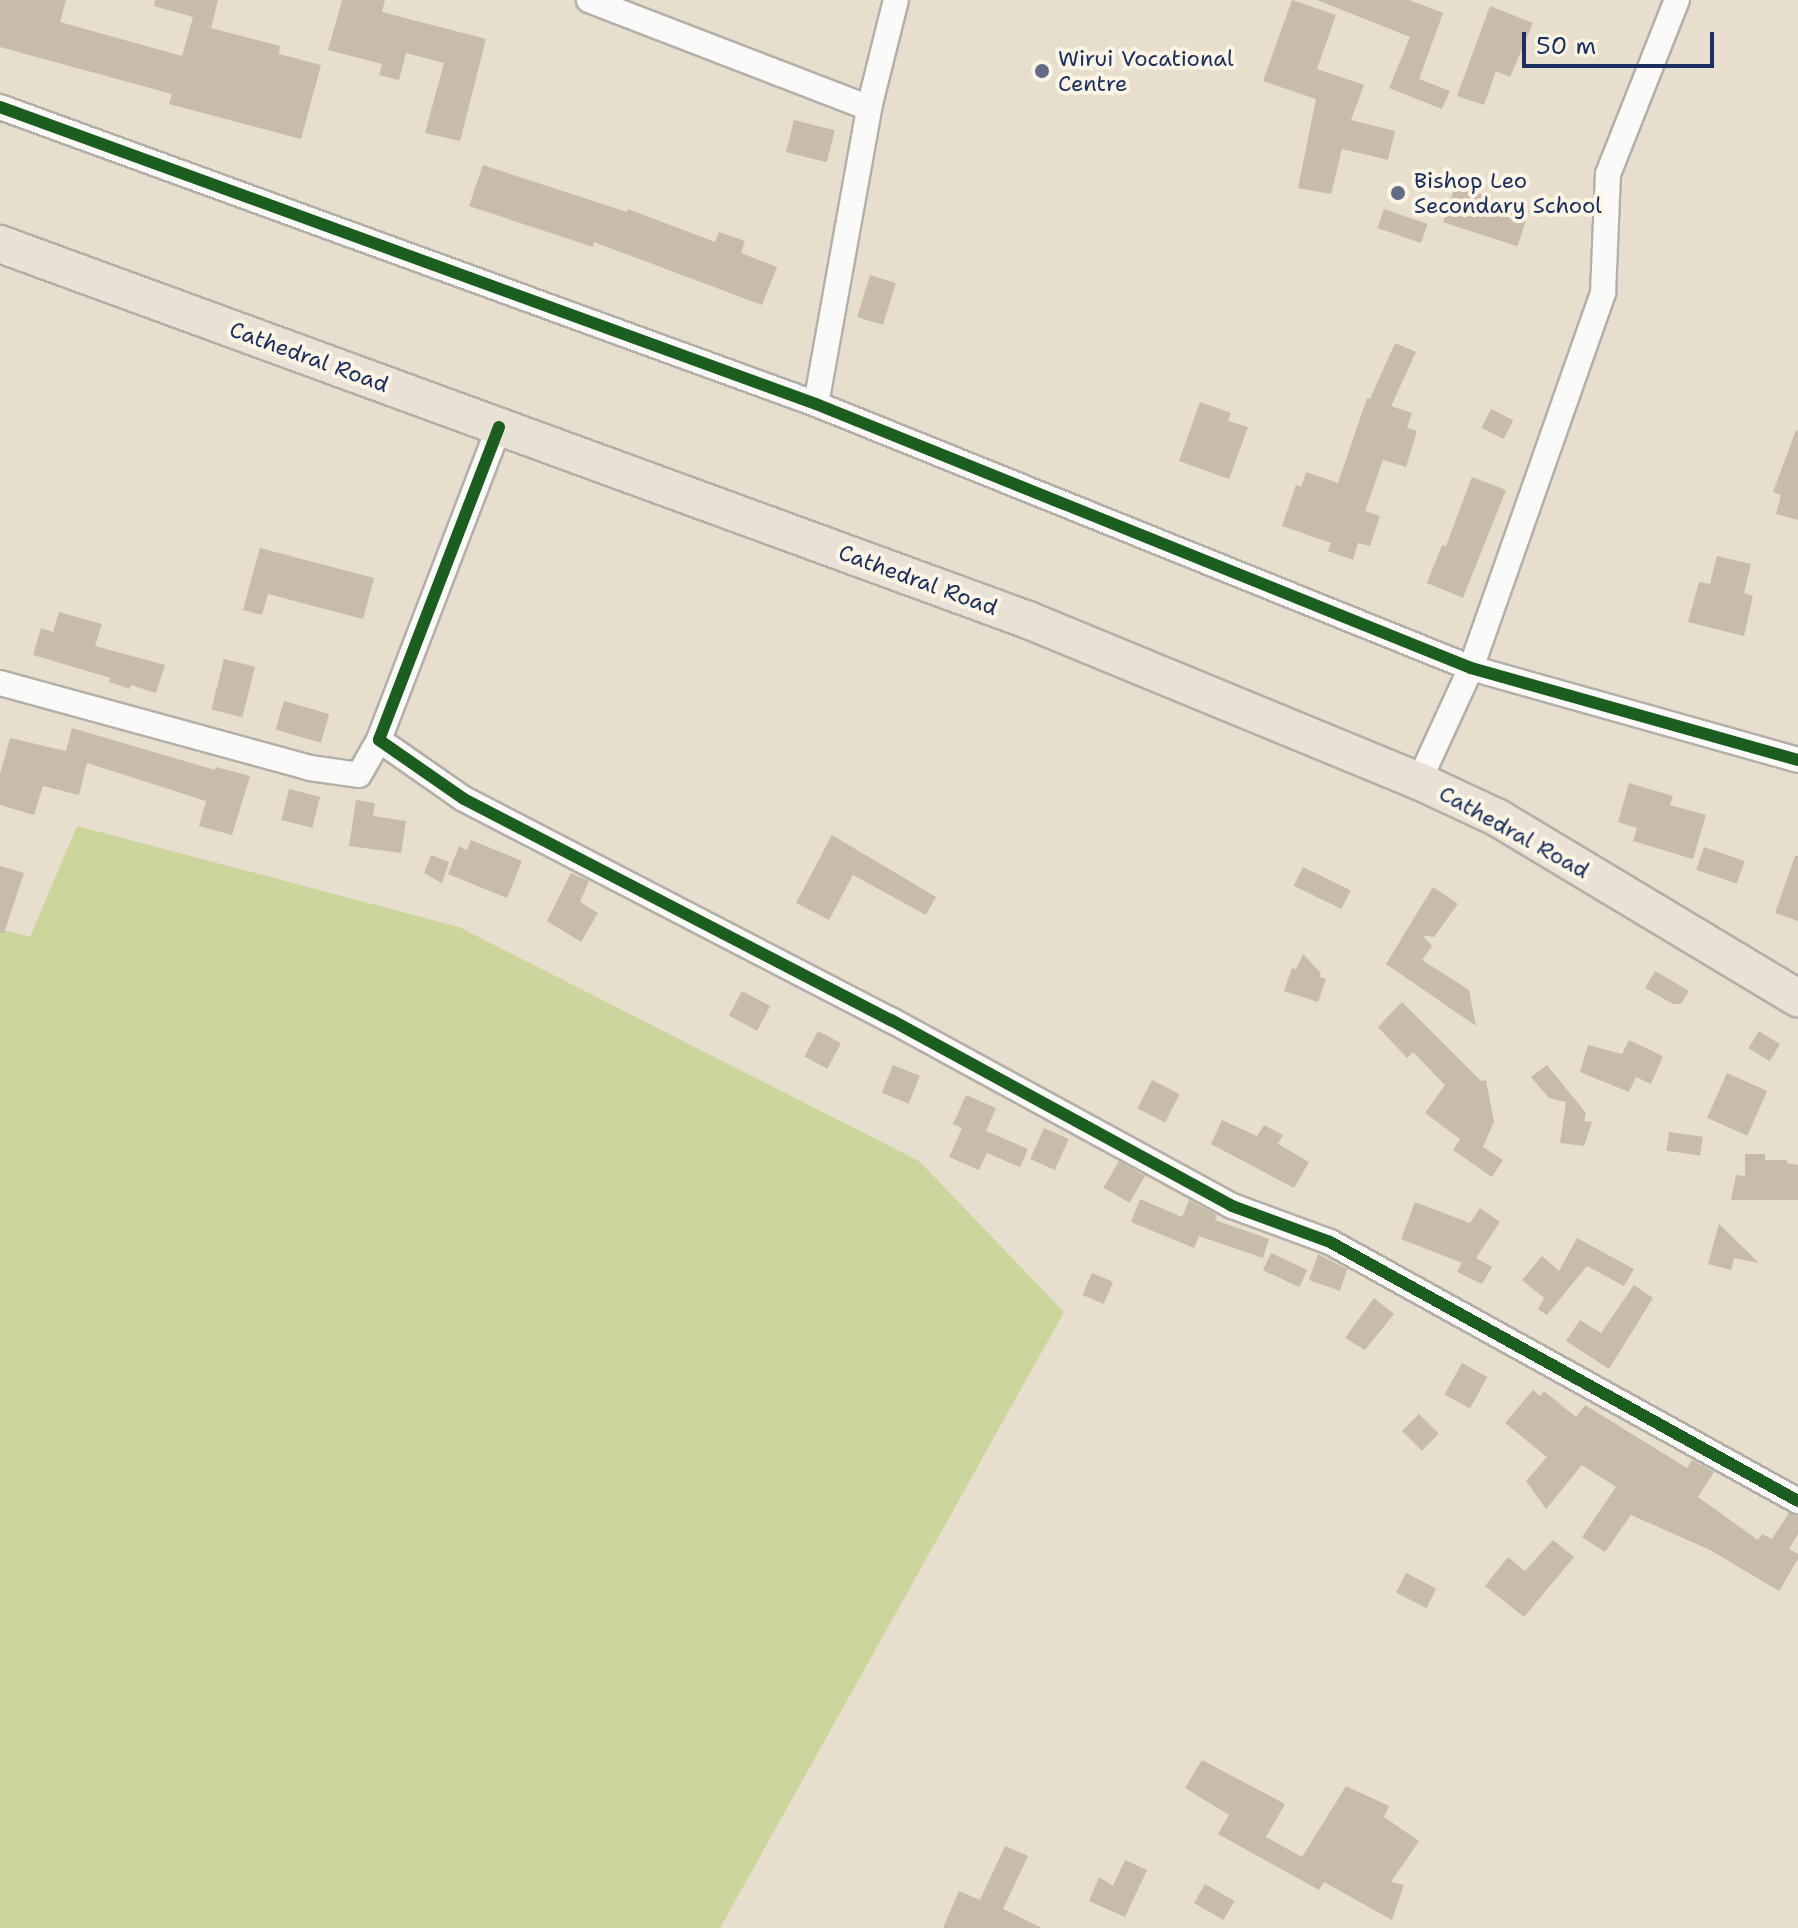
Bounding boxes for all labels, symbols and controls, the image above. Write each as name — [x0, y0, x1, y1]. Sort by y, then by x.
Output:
scale bar — [1526, 16, 1718, 66]
text: 50 m — [1536, 30, 1596, 62]
place label: Wirui Vocational Centre — [1058, 45, 1234, 96]
marker: Wirui Vocational Centre — [1033, 62, 1051, 80]
place label: Bishop Leo Secondary School — [1414, 167, 1602, 218]
marker: Bishop Leo Secondary School — [1389, 184, 1407, 202]
street label: Cathedral Road — [226, 316, 392, 398]
street label: Cathedral Road — [835, 539, 1001, 621]
street label: Cathedral Road — [1434, 780, 1594, 884]

